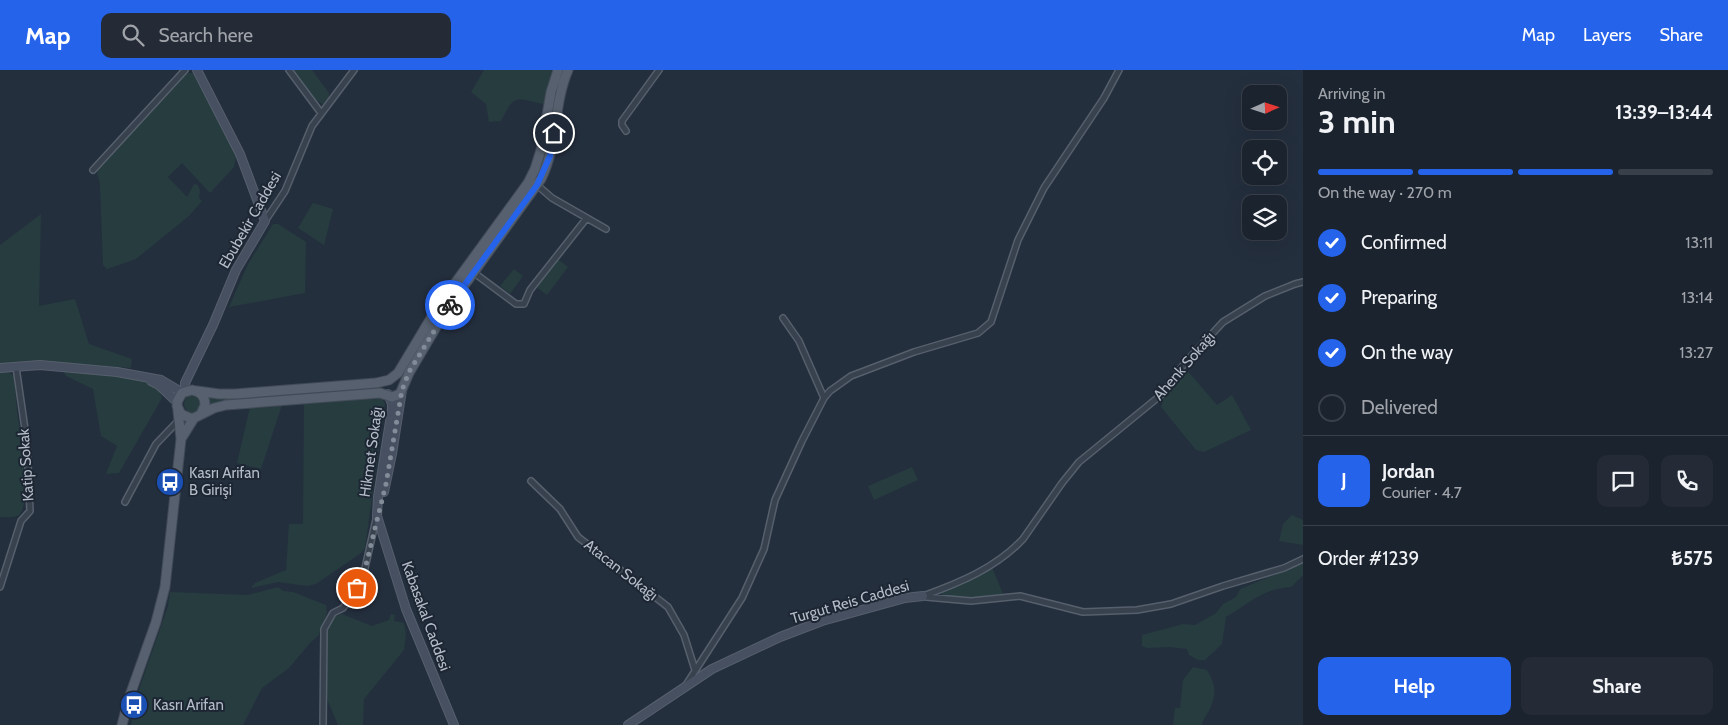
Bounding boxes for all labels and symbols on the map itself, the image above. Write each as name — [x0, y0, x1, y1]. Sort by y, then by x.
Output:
north arrow — [1242, 85, 1288, 130]
pin — [533, 112, 575, 154]
street label: Ebubekir Caddesi — [215, 168, 285, 272]
courier — [425, 280, 475, 330]
street label: Ahenk Sokağı — [1149, 328, 1219, 404]
street label: Hikmet Sokağı — [356, 406, 386, 498]
street label: Katip Sokak — [14, 428, 38, 502]
place label: Kasrı Arifan B Girişi — [189, 464, 260, 499]
bus stop icon: Kasrı Arifan B Girişi — [155, 467, 185, 497]
street label: Atacan Sokağı — [581, 536, 661, 604]
street label: Kabasakal Caddesi — [398, 559, 454, 673]
pin — [336, 567, 378, 609]
street label: Turgut Reis Caddesi — [789, 576, 911, 628]
bus stop icon: Kasrı Arifan — [119, 690, 149, 720]
place label: Kasrı Arifan — [153, 696, 224, 714]

